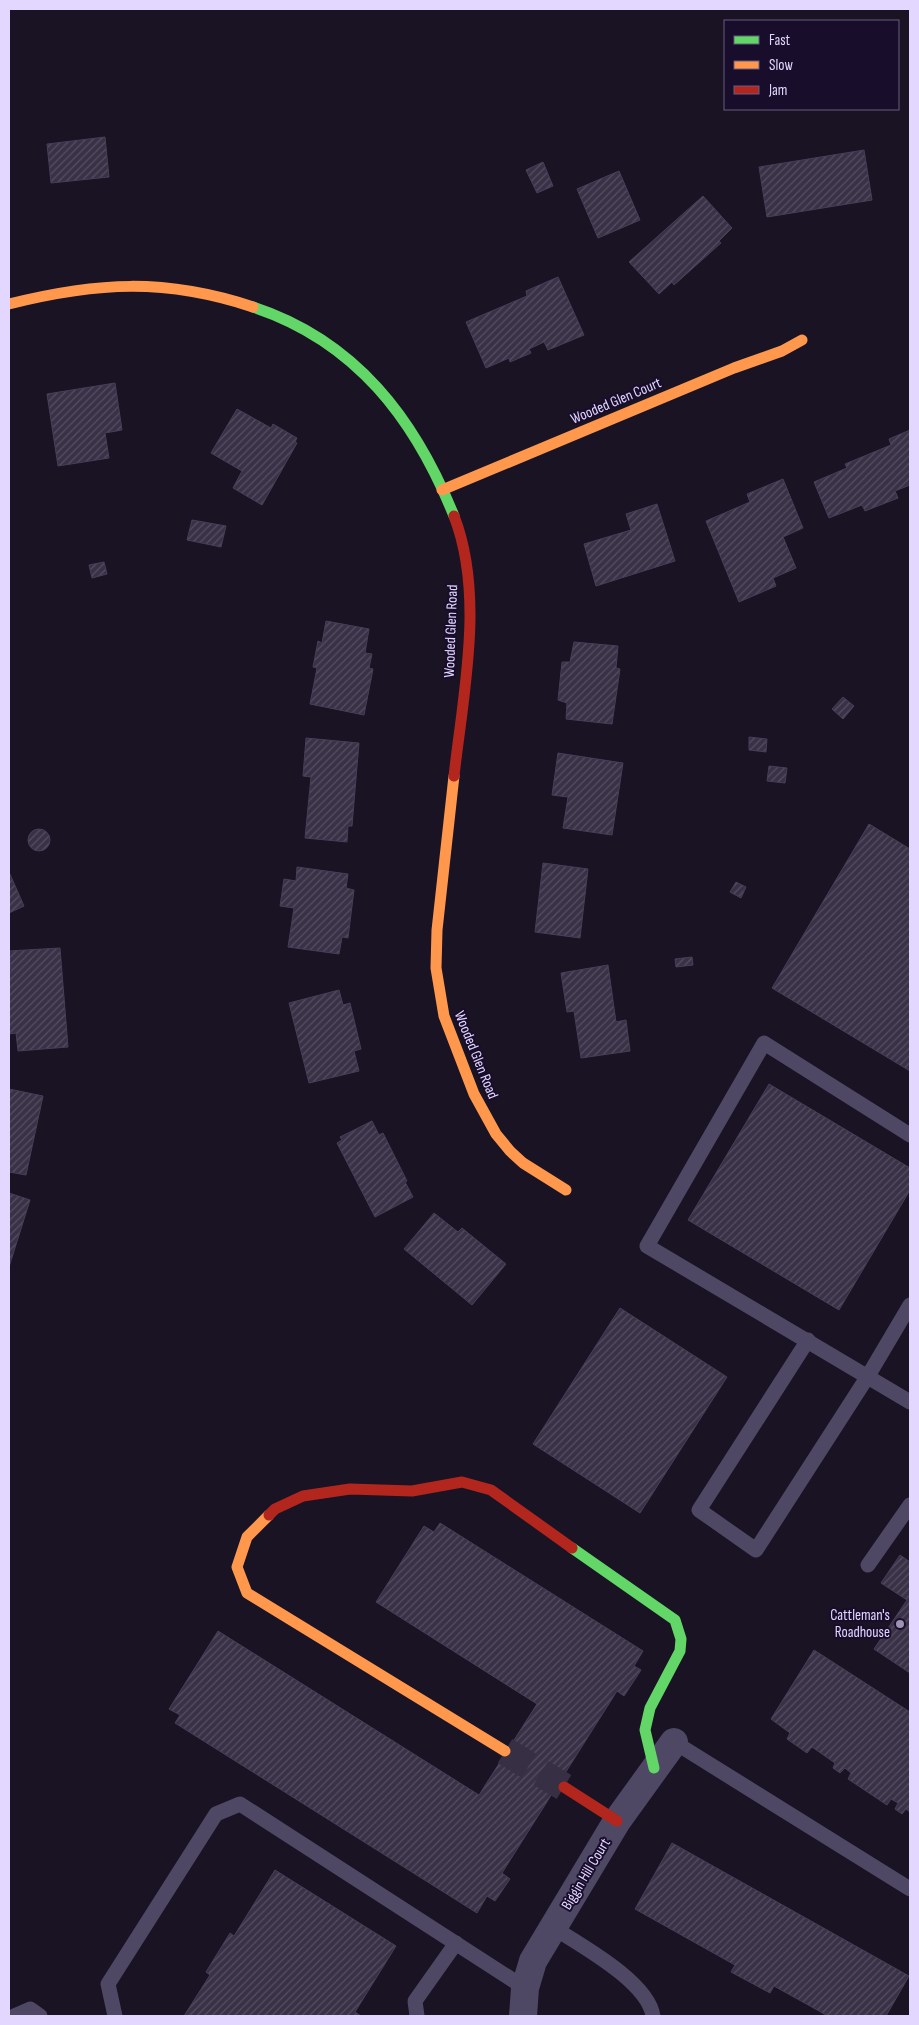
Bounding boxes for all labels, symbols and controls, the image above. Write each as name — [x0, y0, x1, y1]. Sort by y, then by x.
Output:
legend — [724, 20, 899, 110]
text: Fast — [769, 31, 791, 50]
text: Slow — [769, 56, 793, 75]
text: Jam — [768, 81, 787, 100]
street label: Wooded Glen Court — [568, 373, 665, 429]
street label: Wooded Glen Road — [440, 584, 462, 678]
street label: Wooded Glen Road — [450, 1008, 502, 1102]
place label: Cattleman's Roadhouse — [830, 1606, 890, 1642]
marker: Cattleman's Roadhouse — [894, 1618, 906, 1630]
street label: Biggin Hill Court — [557, 1834, 615, 1913]

